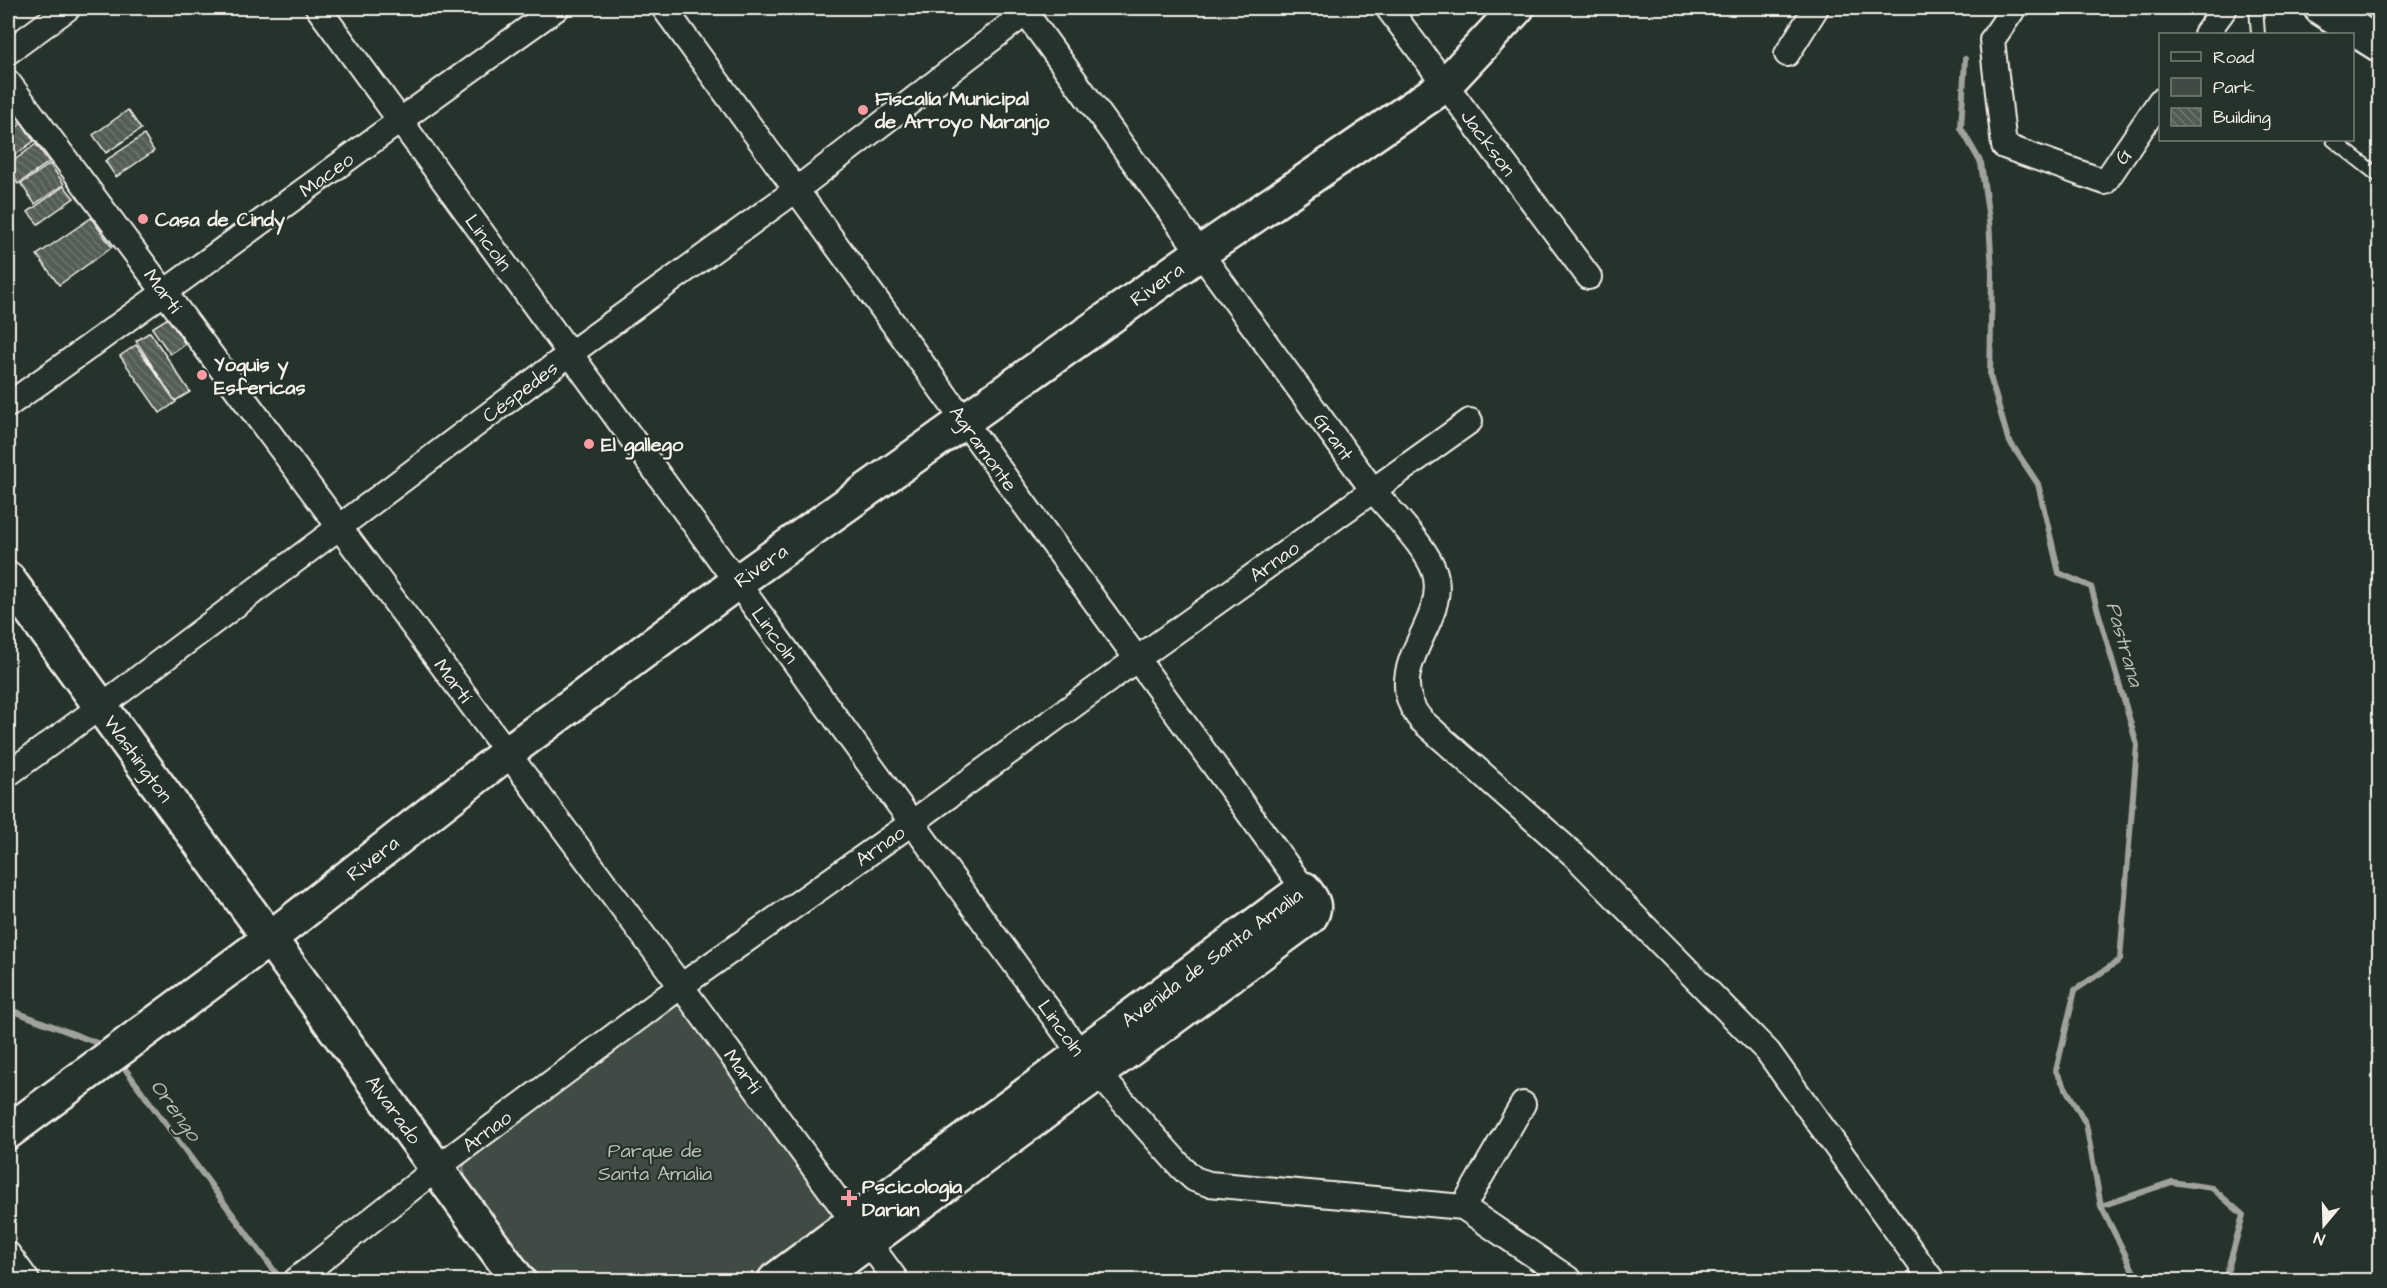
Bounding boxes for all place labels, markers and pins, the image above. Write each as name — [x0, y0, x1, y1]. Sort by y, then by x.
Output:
place label: Fiscalía Municipal de Arroyo Naranjo — [874, 85, 1050, 137]
marker: Fiscalía Municipal de Arroyo Naranjo — [856, 103, 870, 117]
place label: Casa de Cindy — [155, 206, 285, 235]
marker: Casa de Cindy — [136, 212, 150, 226]
place label: Yoquis y Esfericas — [214, 351, 306, 402]
marker: Yoquis y Esfericas — [195, 368, 209, 382]
place label: El gallego — [601, 431, 684, 460]
marker: El gallego — [582, 437, 596, 451]
place label: Pscicologia Darian — [862, 1173, 963, 1224]
marker: Pscicologia Darian — [840, 1189, 858, 1207]

